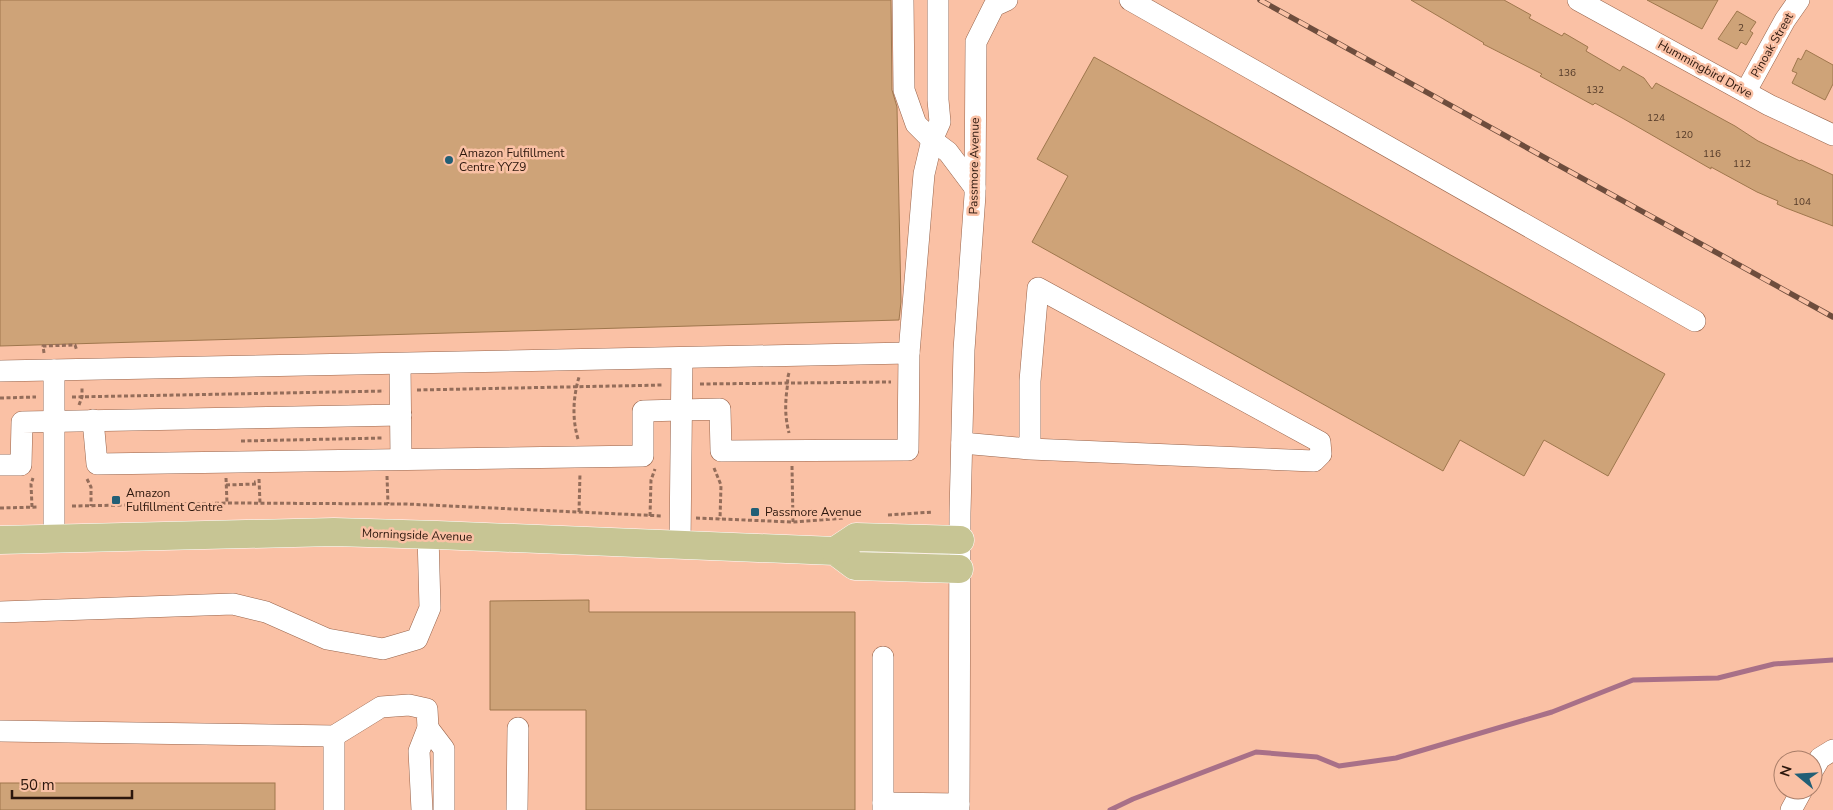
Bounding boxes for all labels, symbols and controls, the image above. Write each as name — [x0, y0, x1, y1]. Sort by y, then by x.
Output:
street label: Pinoak Street — [1747, 9, 1797, 80]
house number: 2 — [1738, 21, 1744, 35]
street label: Hummingbird Drive — [1655, 36, 1755, 102]
house number: 136 — [1558, 66, 1576, 80]
house number: 132 — [1586, 83, 1604, 97]
house number: 124 — [1647, 111, 1665, 125]
street label: Passmore Avenue — [965, 118, 983, 214]
house number: 120 — [1675, 128, 1693, 142]
place label: Amazon Fulfillment Centre YYZ9 — [459, 145, 565, 175]
house number: 116 — [1703, 147, 1721, 161]
marker: Amazon Fulfillment Centre YYZ9 — [443, 154, 455, 166]
house number: 112 — [1733, 157, 1751, 171]
house number: 104 — [1793, 195, 1811, 209]
place label: Amazon Fulfillment Centre — [126, 485, 223, 515]
marker: Amazon Fulfillment Centre — [110, 494, 122, 506]
place label: Passmore Avenue — [765, 504, 862, 520]
marker: Passmore Avenue — [749, 506, 761, 518]
street label: Morningside Avenue — [361, 525, 473, 545]
north arrow — [1773, 750, 1823, 800]
text: N — [1775, 763, 1797, 779]
scale bar — [12, 768, 132, 800]
text: 50 m — [20, 775, 55, 795]

